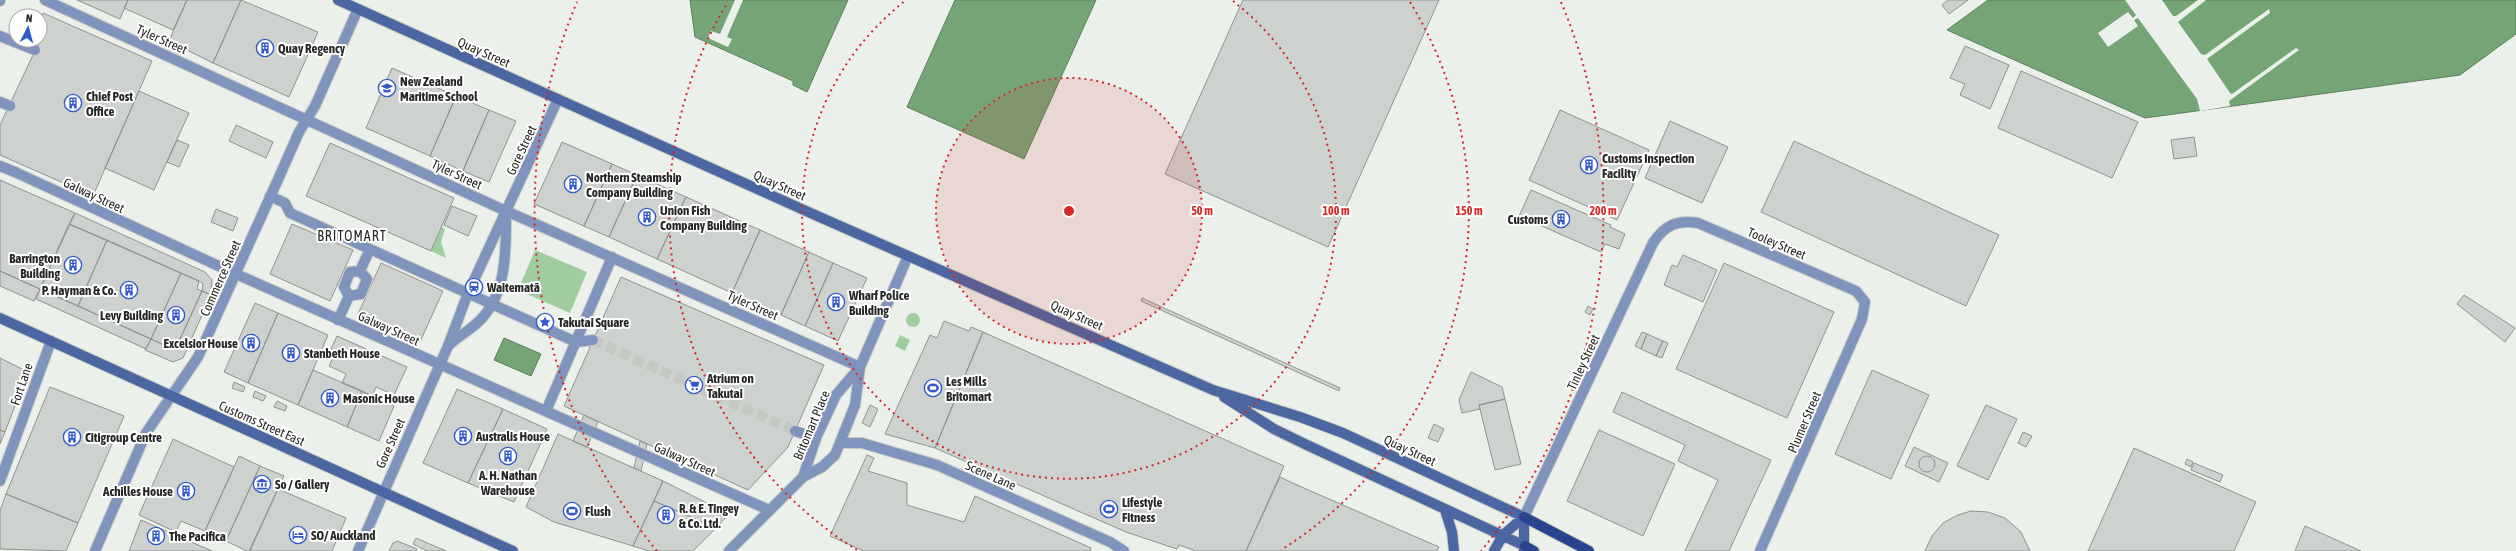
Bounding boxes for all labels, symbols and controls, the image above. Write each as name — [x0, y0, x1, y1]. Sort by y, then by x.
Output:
north arrow — [8, 8, 48, 48]
text: N — [25, 12, 33, 24]
street label: Tyler Street — [134, 22, 190, 57]
street label: Quay Street — [455, 34, 512, 71]
building icon: Quay Regency — [255, 38, 275, 58]
place label: Quay Regency — [278, 41, 346, 56]
place label: New Zealand Maritime School — [400, 74, 478, 104]
school or university icon: New Zealand Maritime School — [377, 78, 397, 98]
place label: Chief Post Office — [86, 89, 133, 119]
building icon: Chief Post Office — [63, 93, 83, 113]
street label: Gore Street — [503, 123, 540, 177]
place label: Customs Inspection Facility — [1602, 151, 1694, 181]
building icon: Customs Inspection Facility — [1579, 155, 1599, 175]
street label: Tyler Street — [429, 156, 485, 193]
street label: Quay Street — [751, 167, 808, 204]
place label: Northern Steamship Company Building — [586, 170, 682, 200]
building icon: Northern Steamship Company Building — [563, 174, 583, 194]
street label: Galway Street — [61, 175, 127, 216]
place label: Union Fish Company Building — [660, 203, 747, 233]
centre of rings — [1062, 204, 1076, 218]
text: 50 m — [1191, 204, 1213, 218]
text: 100 m — [1322, 204, 1350, 218]
text: 150 m — [1455, 204, 1483, 218]
text: 200 m — [1589, 204, 1617, 218]
building icon: Union Fish Company Building — [637, 207, 657, 227]
building icon: Customs — [1551, 209, 1571, 229]
place label: Customs — [1508, 212, 1548, 227]
street label: Tooley Street — [1745, 224, 1808, 263]
district label: BRITOMART — [317, 228, 387, 244]
street label: Commerce Street — [197, 238, 244, 318]
place label: Barrington Building — [9, 251, 60, 281]
building icon: Barrington Building — [63, 255, 83, 275]
station icon: Waitematā — [464, 277, 484, 297]
building icon: P. Hayman & Co. — [119, 280, 139, 300]
place label: Waitematā — [486, 280, 540, 295]
place label: P. Hayman & Co. — [42, 283, 117, 298]
street label: Tyler Street — [725, 288, 781, 323]
place label: Wharf Police Building — [848, 288, 909, 318]
building icon: Wharf Police Building — [826, 292, 846, 312]
street label: Quay Street — [1048, 297, 1105, 334]
building icon: Levy Building — [166, 305, 186, 325]
place label: Levy Building — [100, 308, 163, 323]
street label: Galway Street — [356, 308, 422, 349]
place icon: Takutai Square — [535, 312, 555, 332]
place label: Takutai Square — [558, 315, 629, 330]
street label: Tinley Street — [1564, 332, 1603, 392]
building icon: Excelsior House — [241, 333, 261, 353]
place label: Excelsior House — [163, 336, 238, 351]
building icon: Stanbeth House — [281, 343, 301, 363]
place label: Stanbeth House — [304, 346, 380, 361]
street label: Fort Lane — [7, 361, 36, 407]
place label: Atrium on Takutai — [706, 371, 754, 401]
place label: Les Mills Britomart — [946, 374, 992, 404]
supermarket icon: Atrium on Takutai — [684, 375, 704, 395]
sports icon: Les Mills Britomart — [923, 378, 943, 398]
building icon: Masonic House — [320, 388, 340, 408]
street label: Britomart Place — [790, 388, 833, 462]
street label: Plumer Street — [1785, 389, 1824, 455]
place label: Masonic House — [343, 391, 415, 406]
street label: Customs Street East — [217, 398, 307, 449]
street label: Gore Street — [373, 416, 408, 470]
building icon: Australis House — [453, 426, 473, 446]
building icon: Citigroup Centre — [62, 427, 82, 447]
place label: Australis House — [475, 429, 550, 444]
place label: Citigroup Centre — [85, 430, 162, 445]
street label: Quay Street — [1381, 432, 1438, 469]
street label: Galway Street — [652, 439, 718, 480]
building icon: A. H. Nathan Warehouse — [498, 446, 518, 466]
street label: Scene Lane — [963, 458, 1018, 493]
place label: A. H. Nathan Warehouse — [478, 468, 537, 498]
museum icon: So / Gallery — [252, 474, 272, 494]
place label: So / Gallery — [275, 477, 330, 492]
building icon: Achilles House — [176, 481, 196, 501]
place label: Achilles House — [102, 484, 173, 499]
place label: Lifestyle Fitness — [1122, 495, 1163, 525]
sports icon: Lifestyle Fitness — [1099, 499, 1119, 519]
sports icon: Flush — [562, 501, 582, 521]
place label: R. & E. Tingey & Co. Ltd. — [679, 501, 740, 531]
place label: Flush — [585, 504, 611, 519]
building icon: R. & E. Tingey & Co. Ltd. — [656, 505, 676, 525]
hotel icon: SO/ Auckland — [288, 525, 308, 545]
building icon: The Pacifica — [146, 526, 166, 546]
place label: SO/ Auckland — [311, 528, 375, 543]
place label: The Pacifica — [169, 529, 226, 544]

